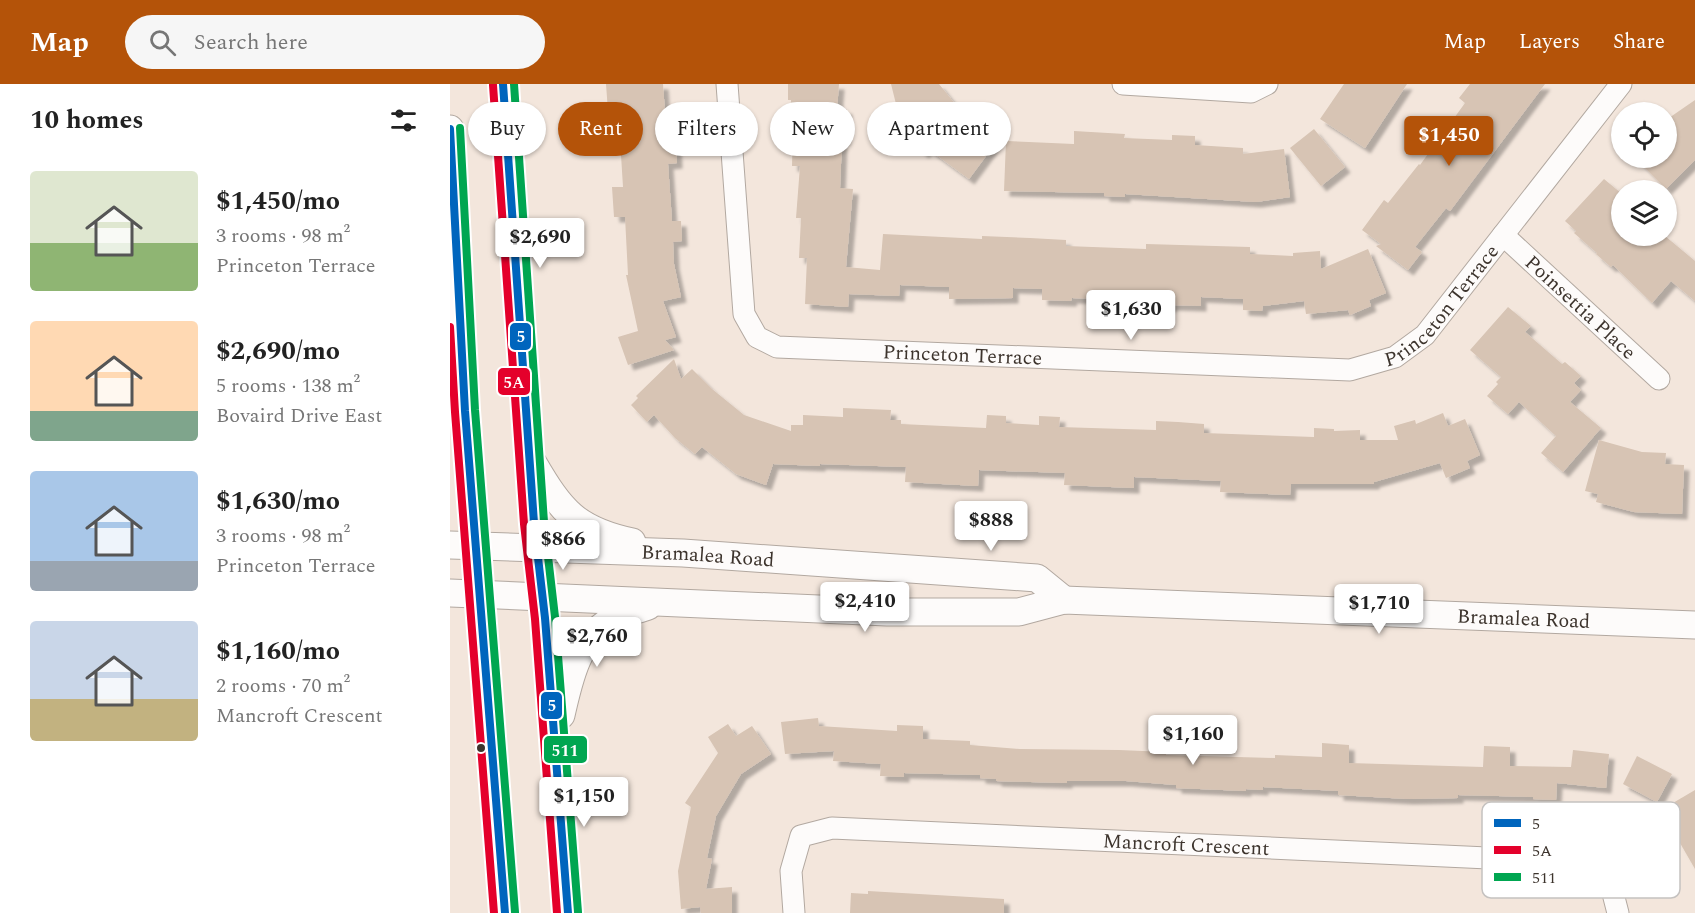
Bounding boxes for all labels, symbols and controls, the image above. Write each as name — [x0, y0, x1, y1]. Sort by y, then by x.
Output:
search box — [125, 15, 545, 69]
text: Map — [30, 21, 89, 64]
icon: search — [146, 26, 179, 59]
text: Search here — [194, 26, 308, 59]
text: Map — [1444, 26, 1486, 58]
text: Layers — [1519, 26, 1580, 58]
text: Share — [1613, 26, 1665, 58]
text: 10 homes — [30, 100, 144, 140]
chip: Buy — [468, 102, 546, 156]
chip: Rent — [558, 102, 643, 156]
chip: Filters — [655, 102, 758, 156]
chip: New — [770, 102, 855, 156]
chip: Apartment — [867, 102, 1011, 156]
map controls — [1611, 102, 1677, 246]
button: locate — [1611, 102, 1677, 168]
icon: filters — [387, 104, 420, 137]
pin: $1,450 — [1400, 116, 1498, 167]
text: $1,450 — [1418, 120, 1480, 150]
button: layers — [1611, 180, 1677, 246]
text: $1,450/mo — [216, 181, 340, 221]
icon: home — [78, 195, 150, 267]
pin: $2,690 — [491, 218, 589, 269]
text: 3 rooms · 98 m² — [216, 221, 350, 251]
text: $2,690 — [509, 222, 571, 252]
street label: Princeton Terrace — [1381, 238, 1506, 375]
street label: Poinsettia Place — [1518, 248, 1643, 367]
text: Princeton Terrace — [216, 251, 375, 281]
pin: $1,630 — [1082, 290, 1180, 341]
text: $1,630 — [1100, 294, 1162, 324]
line badge: 5 — [509, 322, 532, 351]
text: 5 — [517, 325, 525, 349]
text: $2,690/mo — [216, 331, 340, 371]
street label: Princeton Terrace — [882, 337, 1043, 374]
icon: home — [78, 345, 150, 417]
line badge: 5A — [497, 367, 531, 396]
text: 5 rooms · 138 m² — [216, 371, 360, 401]
text: 5A — [503, 371, 525, 395]
text: Bovaird Drive East — [216, 401, 382, 431]
text: $1,630/mo — [216, 481, 340, 521]
icon: home — [78, 495, 150, 567]
pin: $888 — [955, 501, 1027, 552]
text: $888 — [969, 505, 1013, 535]
pin: $866 — [527, 520, 599, 571]
text: 3 rooms · 98 m² — [216, 521, 350, 551]
text: $866 — [541, 524, 585, 554]
street label: Bramalea Road — [641, 538, 775, 575]
text: Princeton Terrace — [216, 551, 375, 581]
pin: $2,410 — [816, 582, 914, 633]
pin: $1,710 — [1330, 584, 1428, 635]
text: $2,410 — [834, 586, 896, 616]
text: $1,710 — [1348, 588, 1410, 618]
street label: Bramalea Road — [1456, 602, 1591, 637]
pin: $2,760 — [548, 617, 646, 668]
text: $2,760 — [566, 621, 628, 651]
text: $1,160/mo — [216, 631, 340, 671]
icon: home — [78, 645, 150, 717]
text: 2 rooms · 70 m² — [216, 671, 350, 701]
line badge: 5 — [540, 691, 563, 720]
text: 5 — [548, 694, 556, 718]
text: Mancroft Crescent — [216, 701, 383, 731]
pin: $1,160 — [1144, 715, 1242, 766]
text: $1,160 — [1162, 719, 1224, 749]
line badge: 511 — [543, 735, 588, 764]
text: 511 — [552, 739, 578, 763]
unlabelled marker — [475, 742, 487, 754]
pin: $1,150 — [535, 777, 633, 828]
text: $1,150 — [553, 781, 615, 811]
legend — [1482, 802, 1680, 898]
text: 5 — [1532, 812, 1540, 836]
street label: Mancroft Crescent — [1102, 826, 1270, 864]
text: 5A — [1532, 839, 1552, 863]
text: 511 — [1532, 866, 1556, 890]

